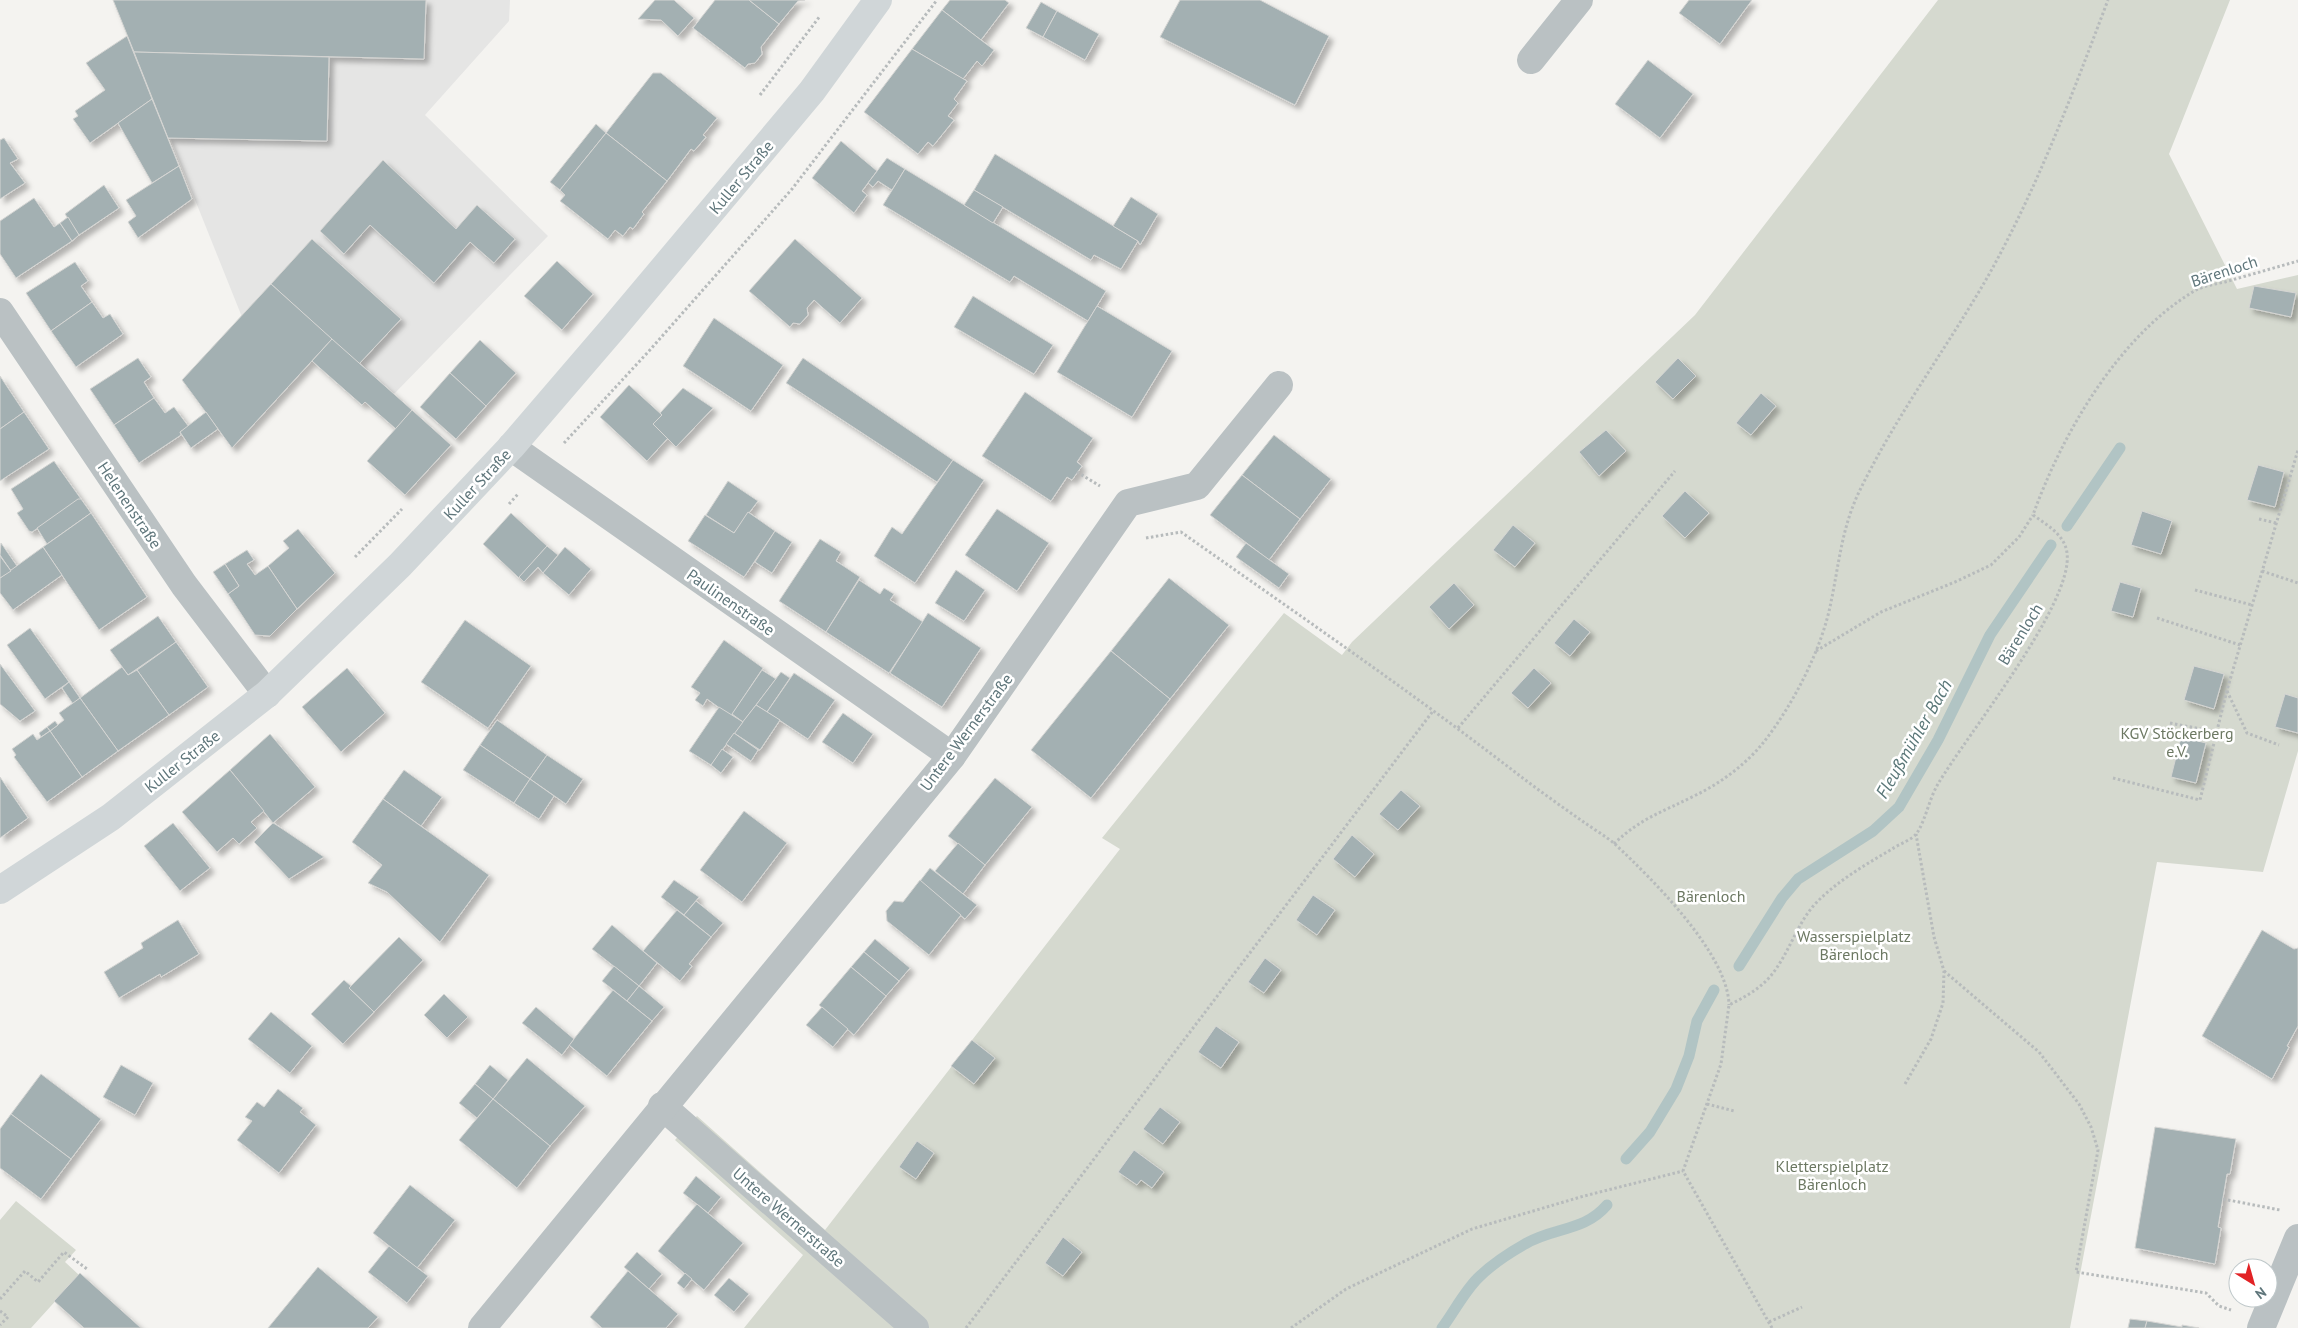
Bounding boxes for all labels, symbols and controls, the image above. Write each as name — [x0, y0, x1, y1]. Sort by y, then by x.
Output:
street label: Kuller Straße — [704, 136, 778, 218]
street label: Bärenloch — [2188, 251, 2260, 291]
street label: Kuller Straße — [439, 444, 515, 524]
street label: Helenenstraße — [94, 458, 166, 552]
street label: Paulinenstraße — [683, 564, 779, 640]
street label: Bärenloch — [1993, 600, 2047, 668]
street label: Untere Wernerstraße — [915, 669, 1017, 795]
water label: Fleußmühler Bach — [1870, 675, 1957, 802]
park label: KGV Stöckerberg e.V. — [2120, 723, 2234, 761]
street label: Kuller Straße — [140, 725, 224, 797]
park label: Bärenloch — [1677, 886, 1745, 906]
park label: Wasserspielplatz Bärenloch — [1797, 926, 1911, 964]
park label: Kletterspielplatz Bärenloch — [1775, 1156, 1889, 1194]
street label: Untere Wernerstraße — [729, 1163, 849, 1271]
north arrow — [2228, 1258, 2278, 1308]
text: N — [2252, 1283, 2270, 1303]

